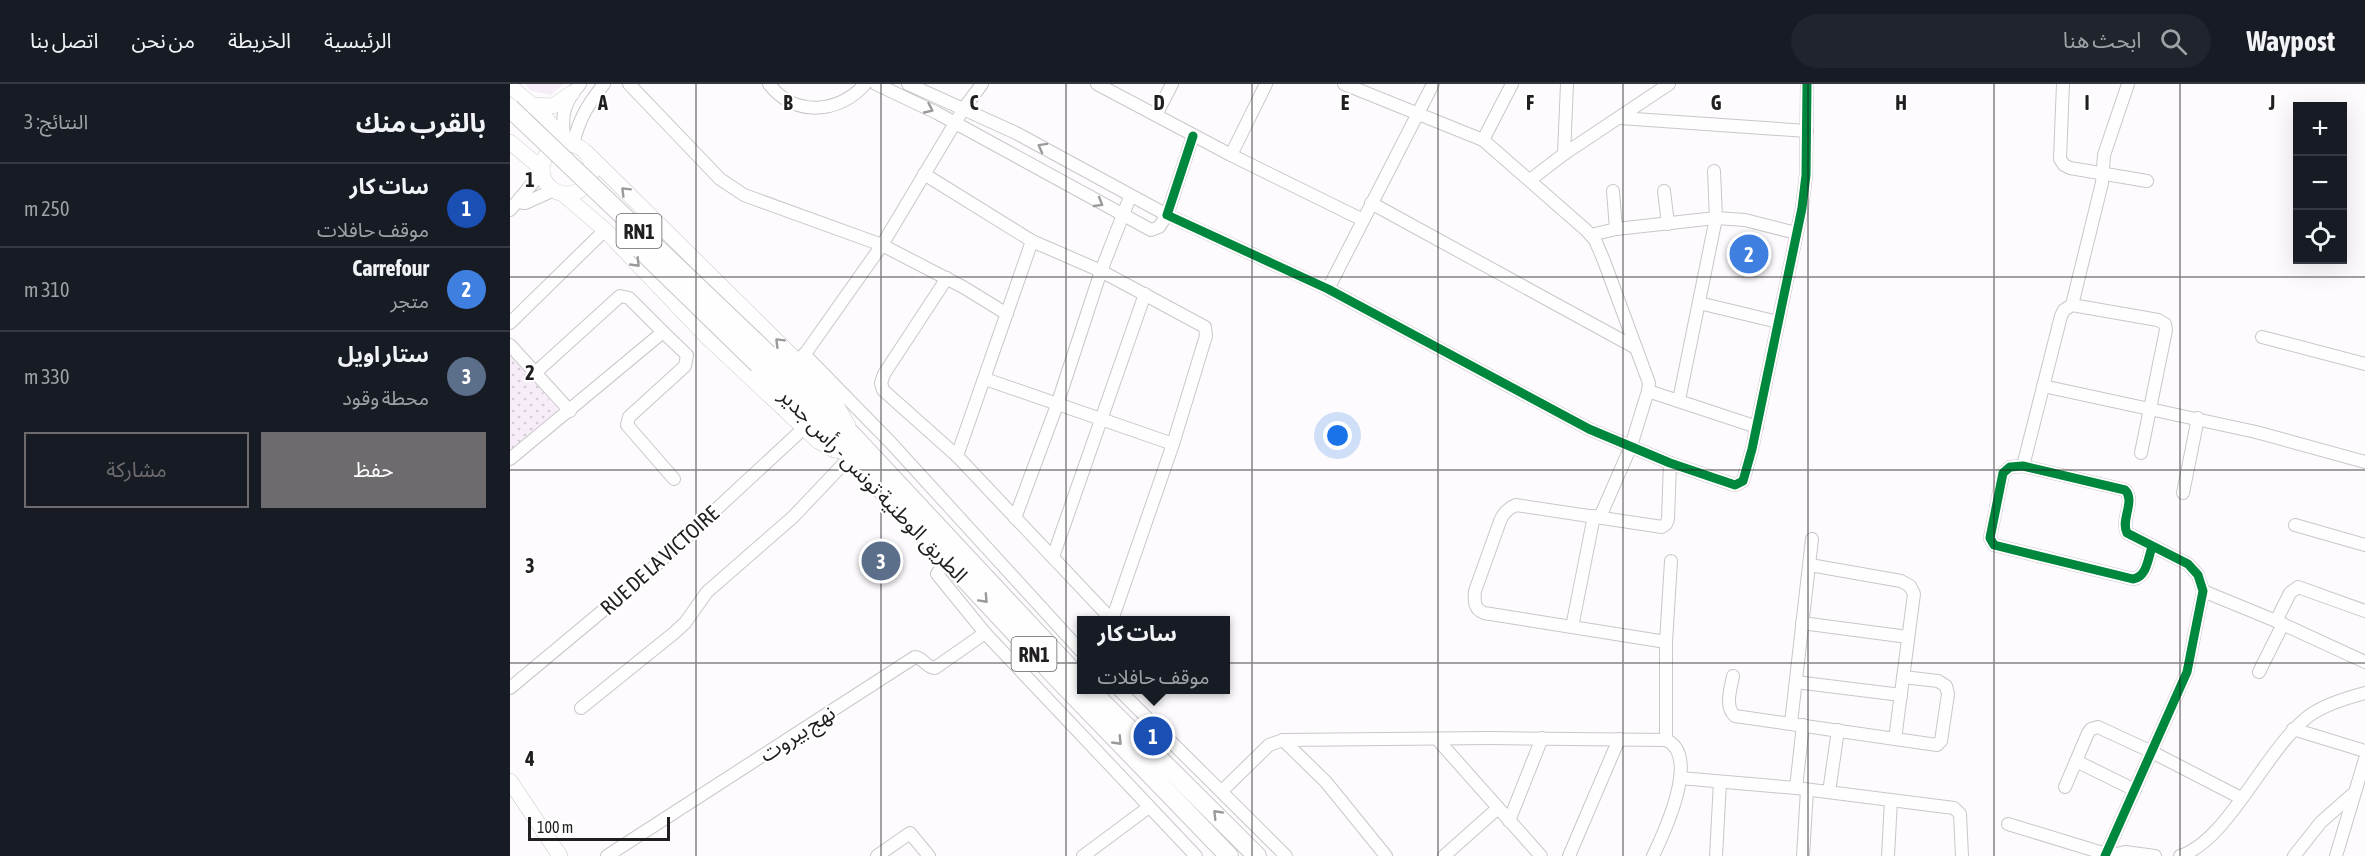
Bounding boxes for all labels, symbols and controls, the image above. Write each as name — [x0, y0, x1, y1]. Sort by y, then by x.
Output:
search box — [1791, 14, 2211, 68]
icon: search — [2157, 25, 2190, 58]
text: Waypost — [2247, 25, 2335, 57]
text: ابحث هنا — [2063, 27, 2142, 53]
text: اتصل بنا — [30, 28, 98, 52]
text: من نحن — [131, 28, 195, 52]
text: الخريطة — [228, 28, 291, 52]
text: الرئيسية — [324, 28, 391, 52]
text: A — [597, 91, 608, 114]
text: B — [783, 91, 793, 114]
text: C — [970, 91, 979, 114]
text: D — [1153, 91, 1165, 114]
text: E — [1341, 91, 1350, 114]
text: F — [1526, 91, 1534, 114]
text: G — [1711, 91, 1722, 114]
text: H — [1895, 91, 1907, 114]
text: I — [2084, 91, 2090, 114]
text: J — [2268, 91, 2275, 114]
one-way arrow — [922, 101, 933, 113]
map controls — [2293, 102, 2347, 264]
button: + — [2293, 102, 2347, 156]
text: بالقرب منك — [356, 108, 486, 138]
text: النتائج: 3 — [24, 110, 88, 133]
one-way arrow — [1038, 143, 1048, 154]
button: − — [2293, 156, 2347, 210]
text: 1 — [525, 168, 535, 191]
text: سات كار — [350, 173, 429, 199]
one-way arrow — [621, 187, 632, 197]
one-way arrow — [1093, 195, 1104, 207]
text: 250 m — [24, 197, 69, 220]
text: 1 — [462, 197, 471, 220]
button: locate — [2293, 210, 2347, 264]
road number: RN1 — [616, 214, 662, 248]
text: موقف حافلات — [317, 218, 429, 241]
pin: 2 — [1730, 232, 1768, 276]
text: Carrefour — [352, 255, 429, 281]
one-way arrow — [629, 256, 640, 267]
text: 310 m — [24, 278, 69, 301]
text: 2 — [462, 278, 471, 301]
text: متجر — [390, 289, 429, 312]
one-way arrow — [775, 339, 786, 350]
text: ستار اويل — [338, 341, 429, 367]
text: 2 — [525, 361, 535, 384]
text: 330 m — [24, 365, 69, 388]
text: 3 — [462, 365, 471, 388]
street label: الطريق الوطنية تونس - رأس جدير — [773, 382, 973, 588]
text: محطة وقود — [342, 386, 429, 409]
your location — [1323, 421, 1352, 450]
button: مشاركة — [24, 432, 249, 508]
button: حفظ — [261, 432, 486, 508]
street label: RUE DE LA VICTOIRE — [595, 501, 723, 619]
pin: 3 — [862, 538, 901, 584]
text: 3 — [525, 554, 535, 577]
one-way arrow — [977, 593, 988, 603]
popup — [1077, 616, 1230, 694]
text: سات كار — [1098, 620, 1177, 646]
road number: RN1 — [1012, 637, 1056, 671]
text: موقف حافلات — [1098, 665, 1209, 688]
street label: نهج بيروت — [755, 700, 841, 770]
pin: 1 — [1134, 714, 1172, 758]
one-way arrow — [1110, 734, 1121, 745]
text: 4 — [524, 747, 535, 770]
one-way arrow — [1213, 810, 1224, 820]
scale bar — [528, 814, 670, 842]
text: 100 m — [537, 818, 573, 836]

